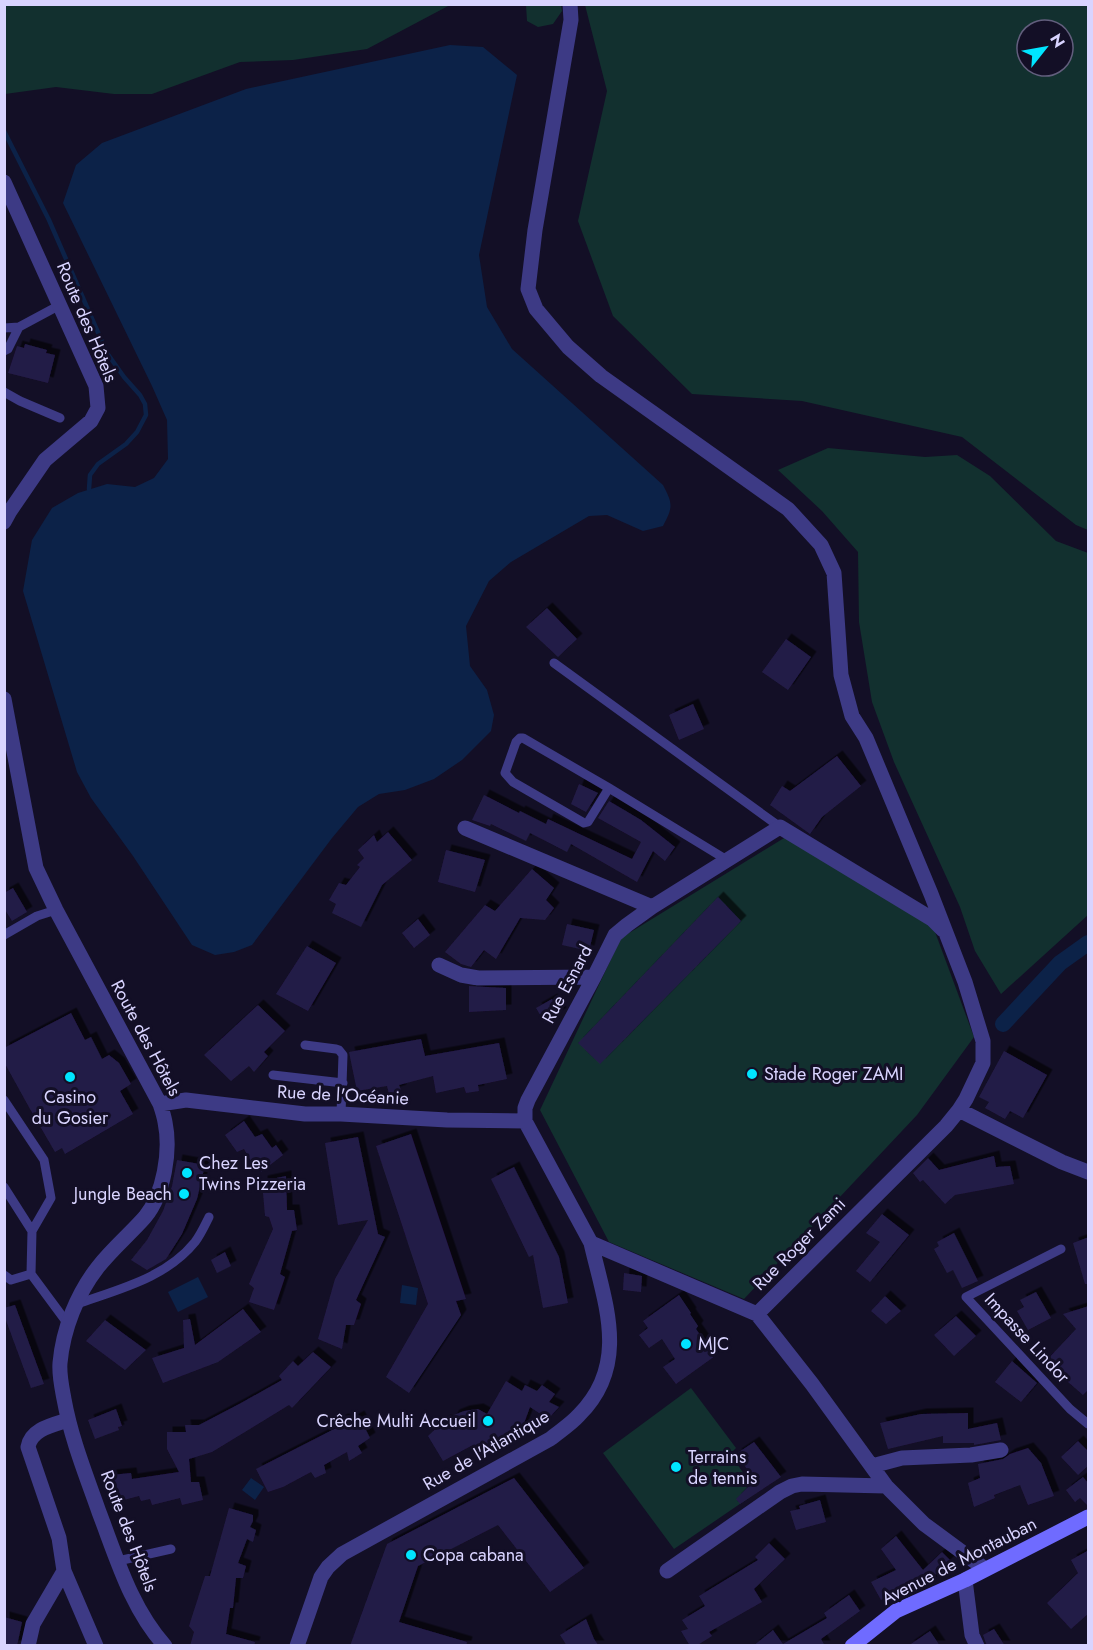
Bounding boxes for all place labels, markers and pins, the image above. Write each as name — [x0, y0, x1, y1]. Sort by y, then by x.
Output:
place label: Stade Roger ZAMI — [764, 1061, 903, 1087]
marker: Stade Roger ZAMI — [745, 1067, 759, 1081]
marker: Casino du Gosier — [63, 1070, 77, 1084]
place label: Casino du Gosier — [32, 1084, 109, 1131]
place label: Chez Les Twins Pizzeria — [199, 1150, 306, 1197]
marker: Chez Les Twins Pizzeria — [180, 1166, 194, 1180]
place label: Jungle Beach — [72, 1181, 172, 1207]
marker: Jungle Beach — [177, 1187, 191, 1201]
place label: MJC — [698, 1331, 729, 1357]
marker: MJC — [679, 1337, 693, 1351]
place label: Crêche Multi Accueil — [317, 1408, 476, 1434]
marker: Crêche Multi Accueil — [481, 1414, 495, 1428]
place label: Terrains de tennis — [688, 1444, 757, 1491]
marker: Terrains de tennis — [669, 1460, 683, 1474]
place label: Copa cabana — [423, 1542, 524, 1568]
marker: Copa cabana — [404, 1548, 418, 1562]

